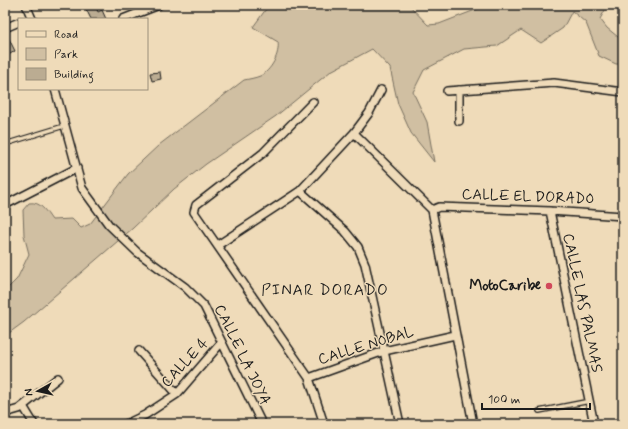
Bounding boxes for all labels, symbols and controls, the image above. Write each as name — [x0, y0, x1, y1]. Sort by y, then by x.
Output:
legend — [18, 18, 148, 90]
text: Road — [54, 27, 78, 43]
text: Park — [54, 47, 78, 63]
text: Building — [54, 67, 94, 84]
street label: CALLE EL DORADO — [461, 185, 595, 209]
street label: CALLE LAS PALMAS — [557, 232, 607, 375]
place label: MotoCaribe — [469, 276, 542, 296]
district label: PINAR DORADO — [261, 280, 389, 301]
marker: MotoCaribe — [544, 281, 554, 291]
street label: CALLE LA JOYA — [209, 301, 275, 409]
street label: CALLE NOBAL — [316, 322, 416, 370]
street label: CALLE 4 — [157, 334, 213, 392]
north arrow — [18, 371, 58, 411]
scale bar — [482, 385, 590, 411]
text: N — [22, 388, 37, 397]
text: 100 m — [488, 392, 520, 408]

